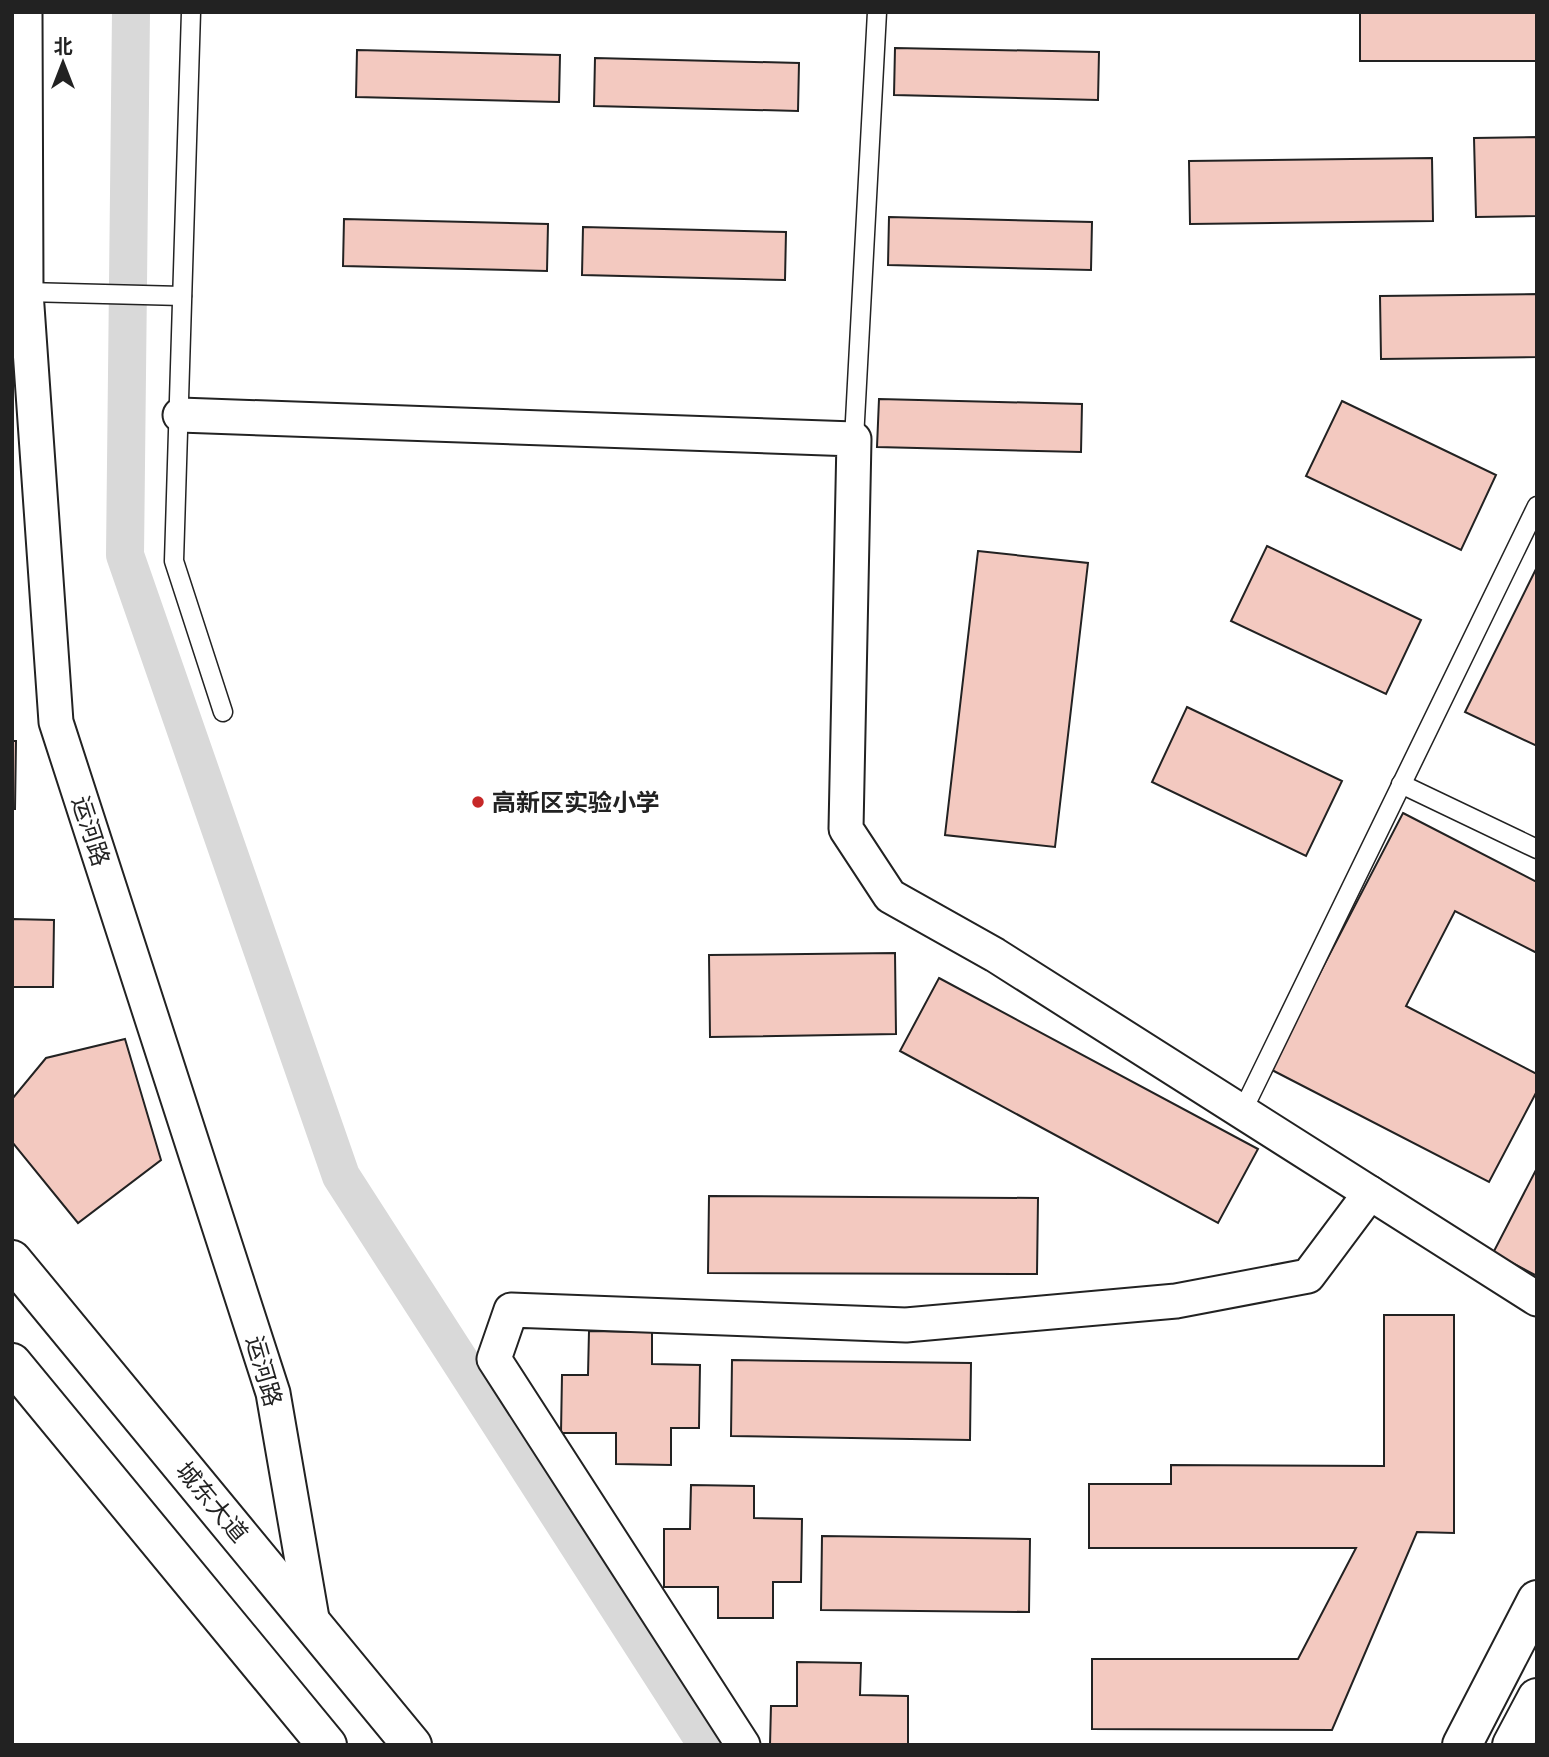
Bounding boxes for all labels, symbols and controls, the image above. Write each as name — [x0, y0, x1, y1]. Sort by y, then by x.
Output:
north arrow — [28, 28, 98, 98]
text: 北 — [53, 35, 73, 57]
place label: 高新区实验小学 — [492, 788, 660, 817]
street label: 运河路 — [66, 792, 116, 870]
marker: 高新区实验小学 — [470, 794, 486, 810]
street label: 运河路 — [240, 1332, 288, 1410]
street label: 城东大道 — [170, 1456, 254, 1548]

